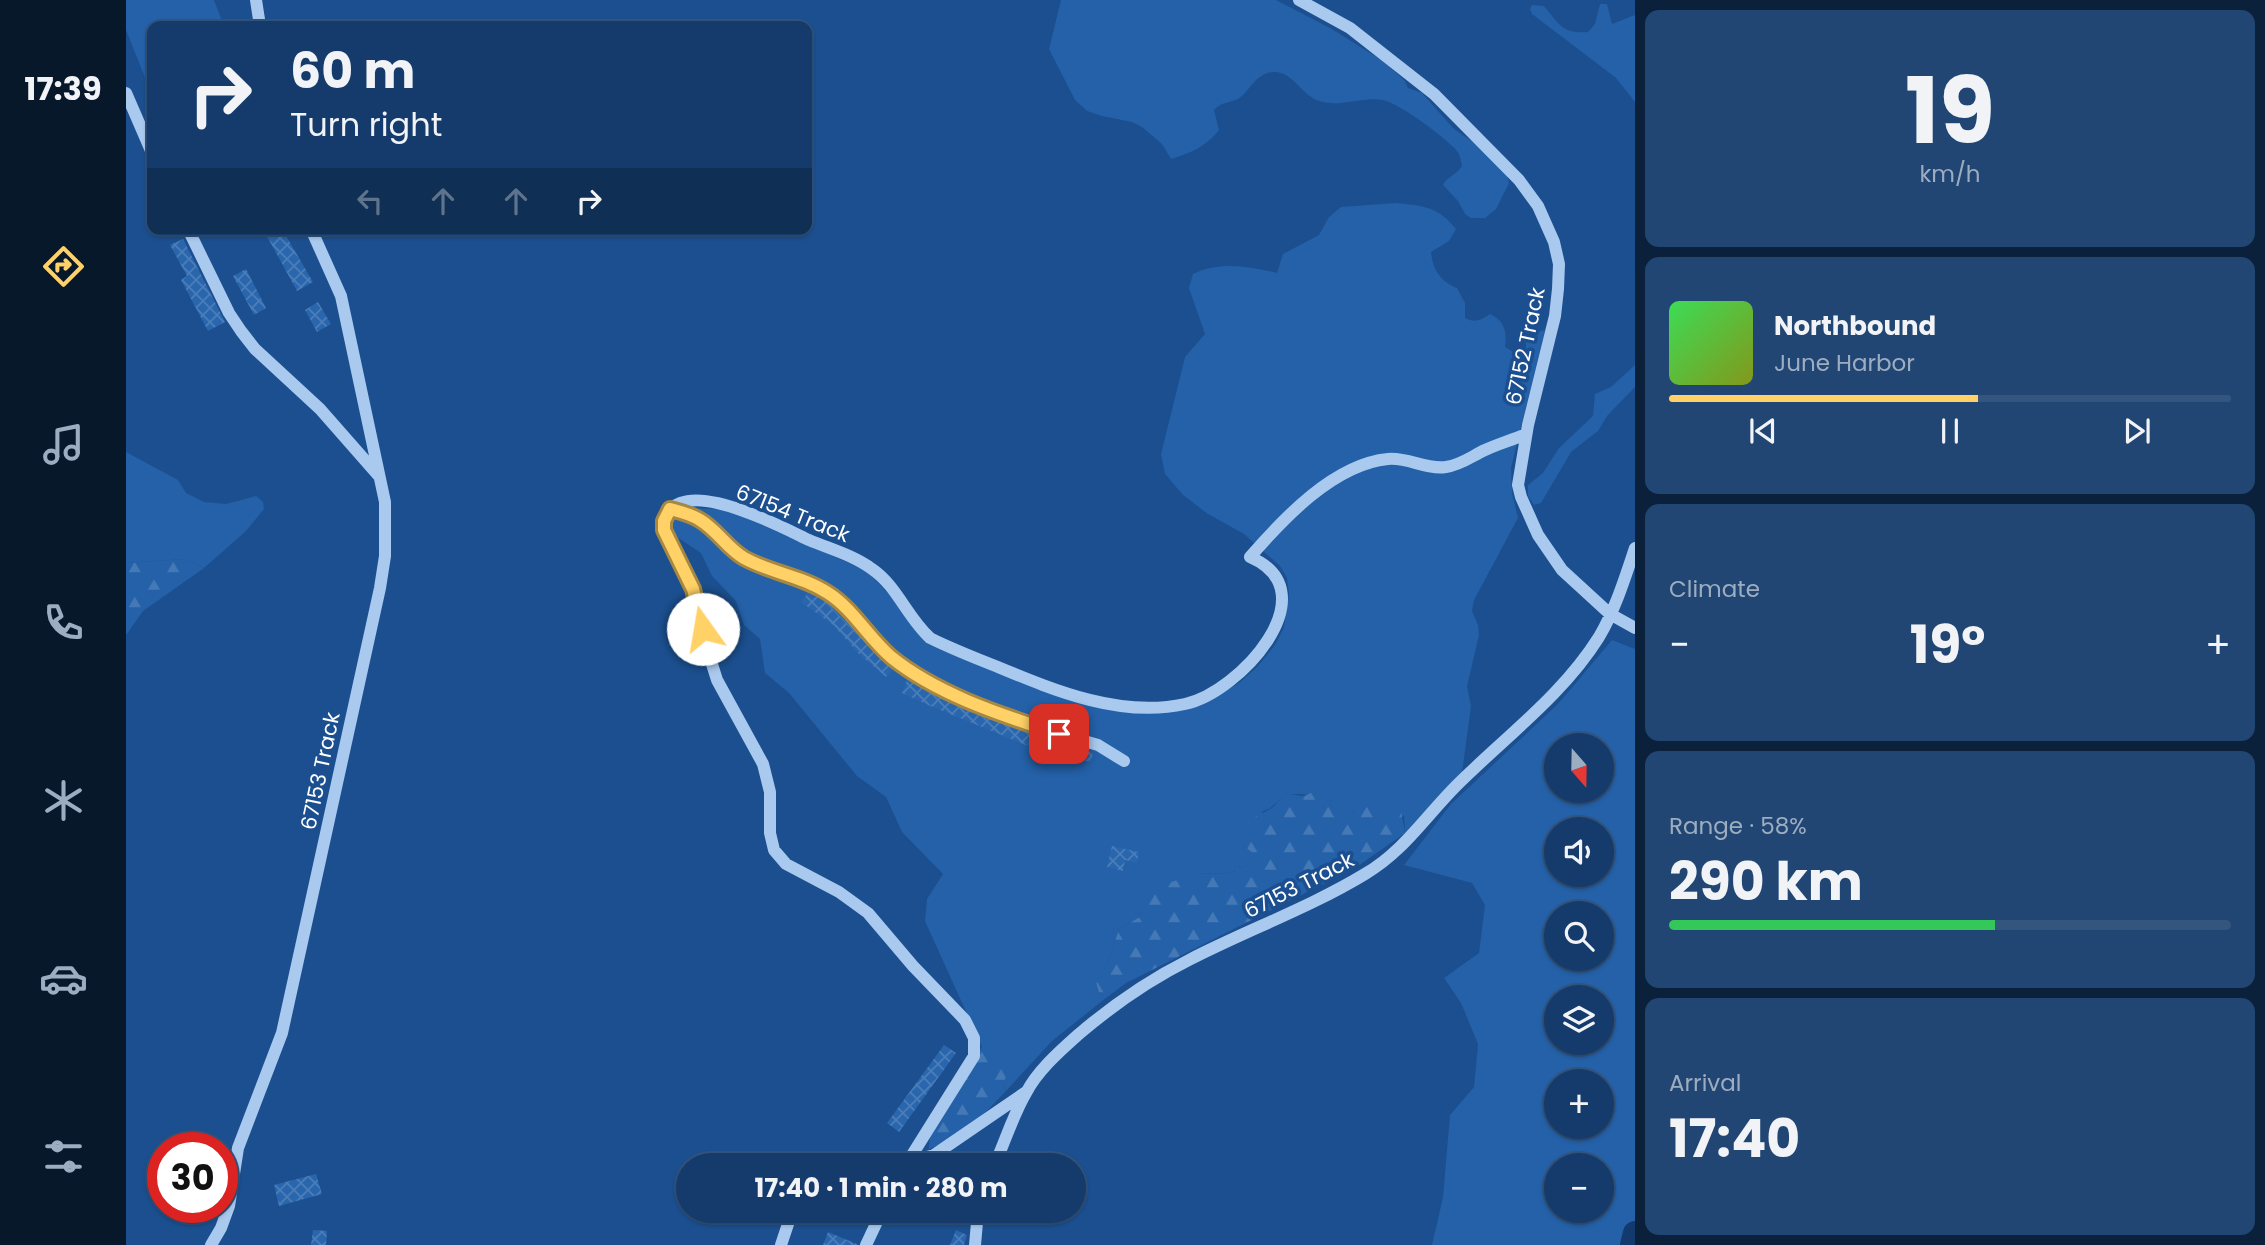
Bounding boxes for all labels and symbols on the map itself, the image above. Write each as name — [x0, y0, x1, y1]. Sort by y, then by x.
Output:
street label: 67152 Track — [1498, 284, 1552, 407]
street label: 67154 Track — [732, 477, 854, 549]
position arrow — [666, 592, 740, 666]
pin — [1029, 704, 1089, 764]
street label: 67153 Track — [293, 709, 347, 833]
north arrow — [1544, 733, 1614, 803]
street label: 67153 Track — [1239, 845, 1359, 925]
speed limit sign: 30 — [147, 1132, 238, 1223]

